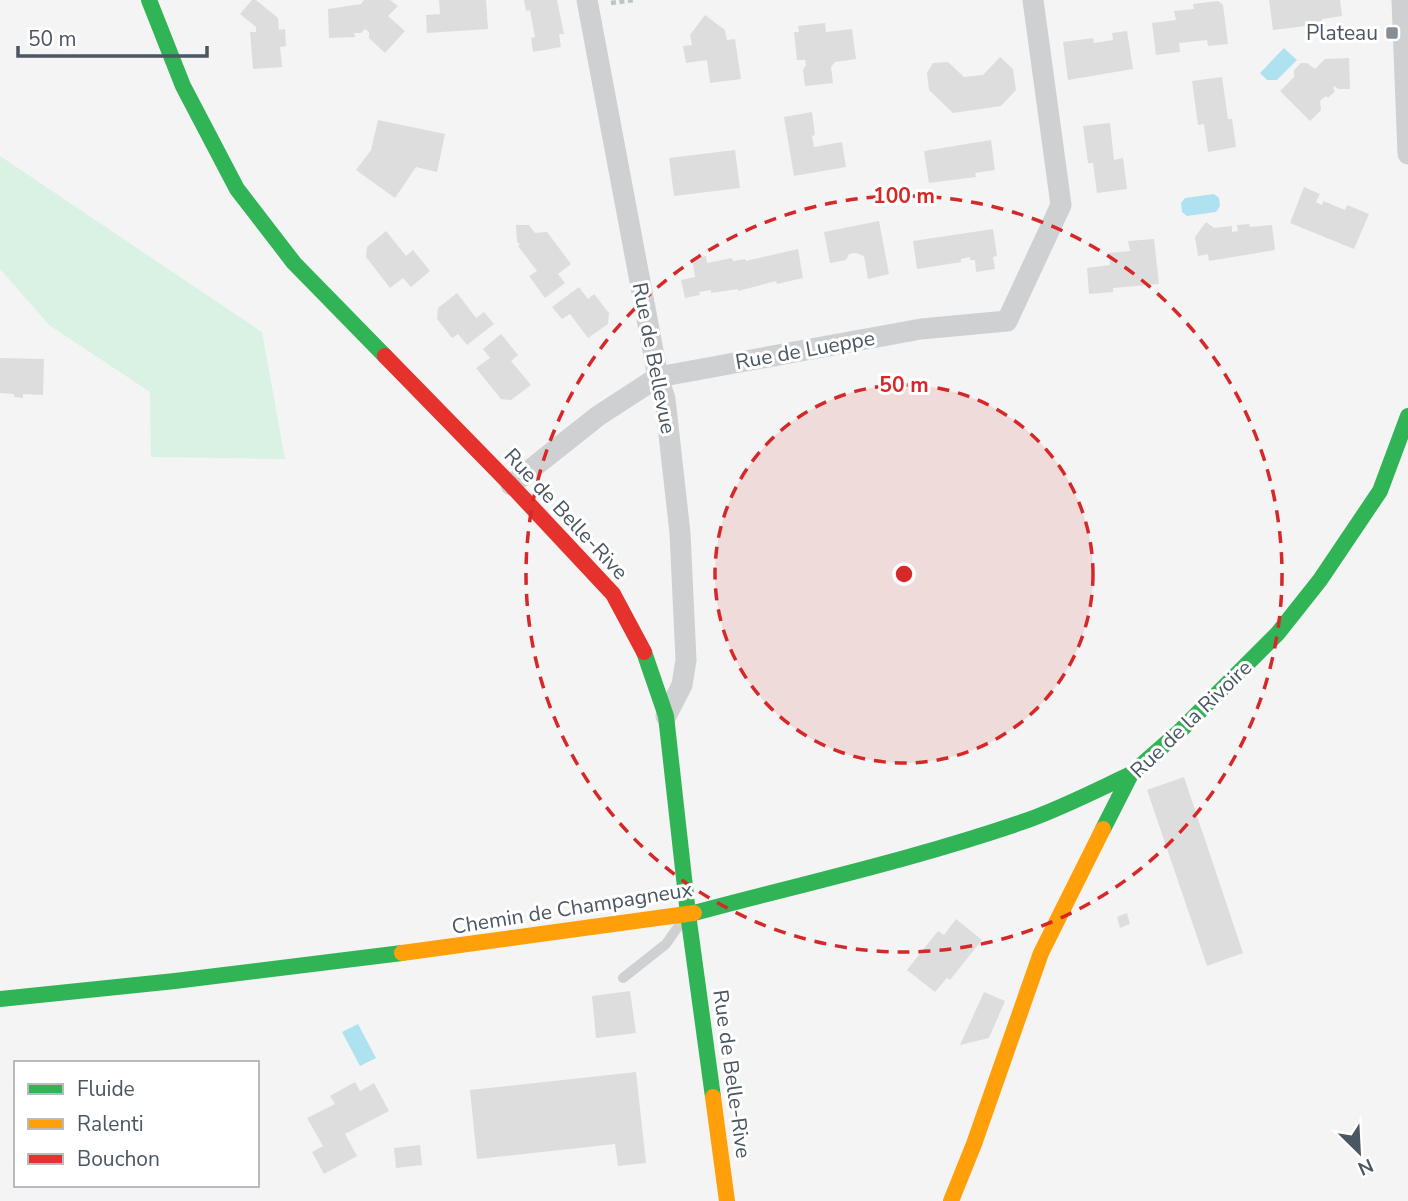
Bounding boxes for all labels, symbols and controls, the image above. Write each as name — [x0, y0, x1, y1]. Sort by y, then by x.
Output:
scale bar — [18, 14, 206, 58]
place label: Plateau — [1306, 19, 1378, 47]
text: 50 m — [28, 25, 77, 53]
marker: Plateau — [1384, 25, 1400, 41]
text: 100 m — [873, 182, 935, 210]
street label: Rue de Bellevue — [626, 280, 682, 436]
street label: Rue de Lueppe — [733, 324, 877, 376]
text: 50 m — [879, 371, 929, 399]
street label: Rue de Belle-Rive — [498, 442, 634, 586]
centre of rings — [892, 562, 916, 586]
street label: Rue de la Rivoire — [1124, 654, 1258, 784]
street label: Chemin de Champagneux — [450, 875, 694, 941]
street label: Rue de Belle-Rive — [706, 988, 758, 1160]
legend — [14, 1061, 259, 1187]
text: Fluide — [77, 1075, 135, 1103]
text: Ralenti — [77, 1110, 144, 1138]
north arrow — [1324, 1117, 1394, 1187]
text: Bouchon — [77, 1145, 160, 1173]
text: N — [1354, 1152, 1377, 1181]

